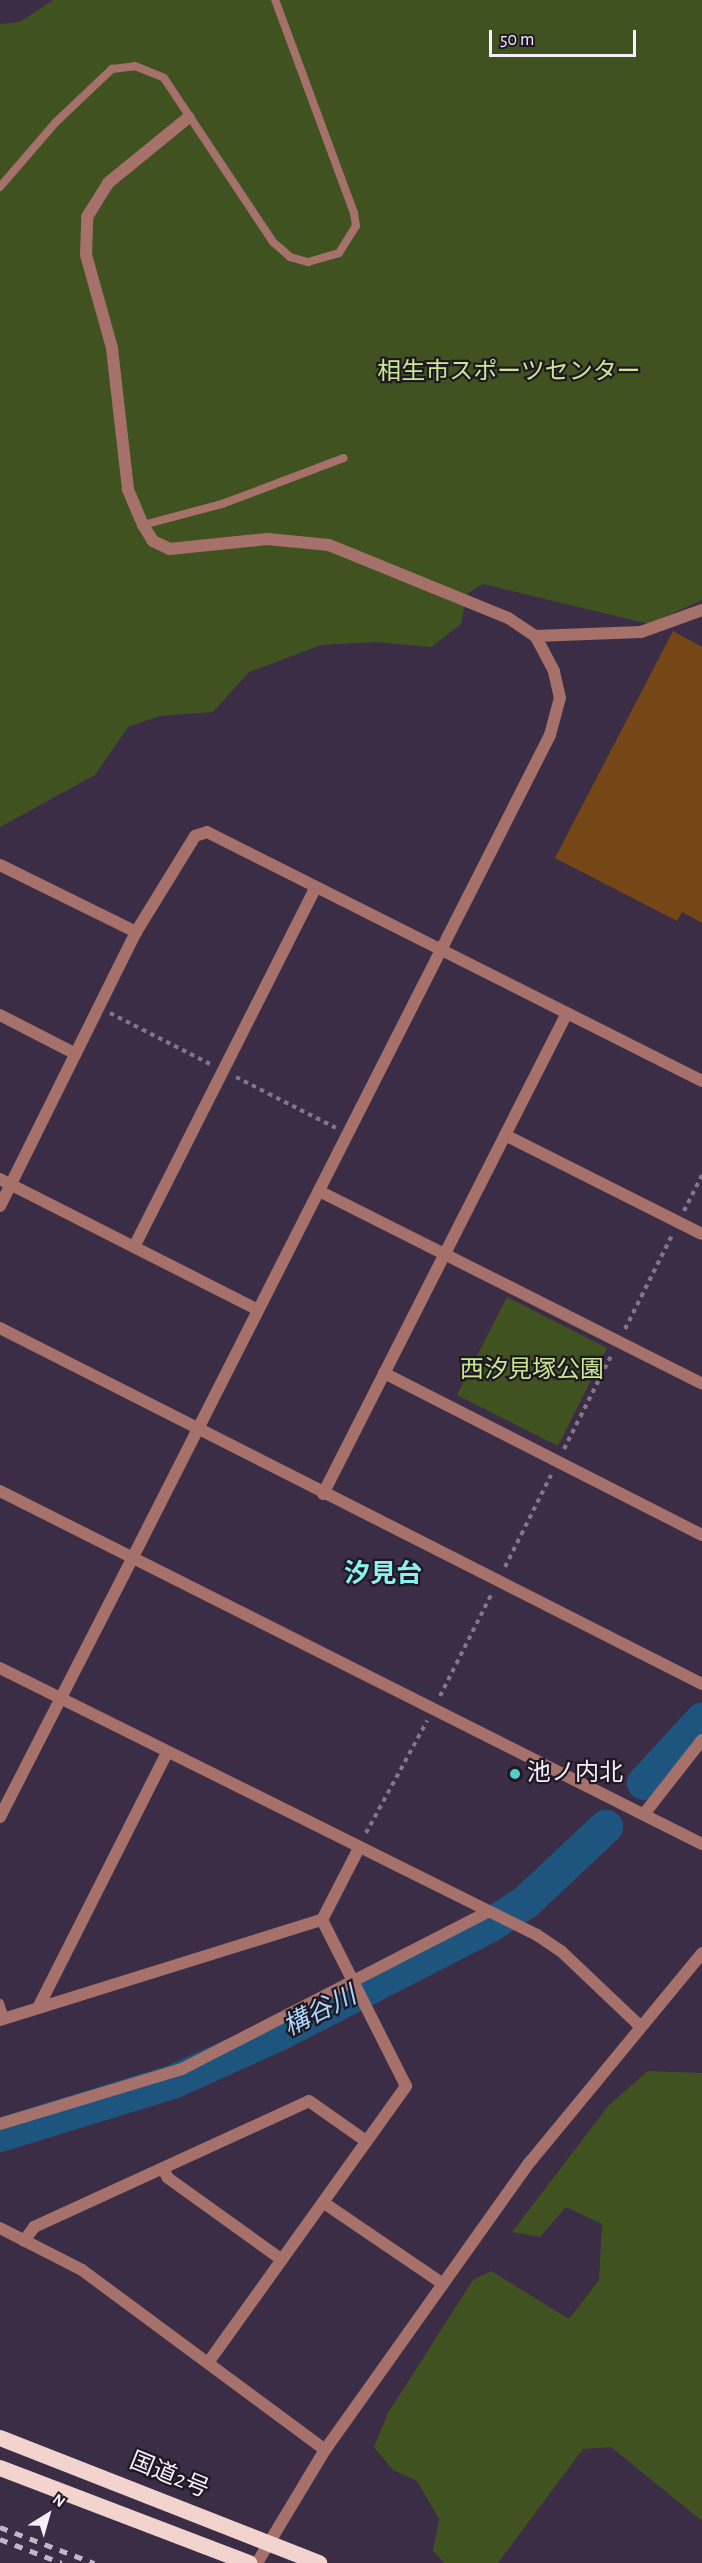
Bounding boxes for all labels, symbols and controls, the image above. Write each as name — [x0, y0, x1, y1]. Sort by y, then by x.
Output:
scale bar — [492, 18, 639, 56]
text: 50 m — [500, 31, 534, 49]
park label: 相生市スポーツセンター — [377, 359, 641, 387]
park label: 西汐見塚公園 — [460, 1357, 604, 1385]
district label: 汐見台 — [344, 1559, 422, 1591]
place label: 池ノ内北 — [527, 1760, 623, 1788]
marker: 池ノ内北 — [508, 1767, 522, 1781]
water label: 構谷川 — [278, 1980, 362, 2044]
street label: 国道2号 — [125, 2447, 213, 2505]
north arrow — [18, 2485, 78, 2545]
text: N — [50, 2491, 68, 2510]

